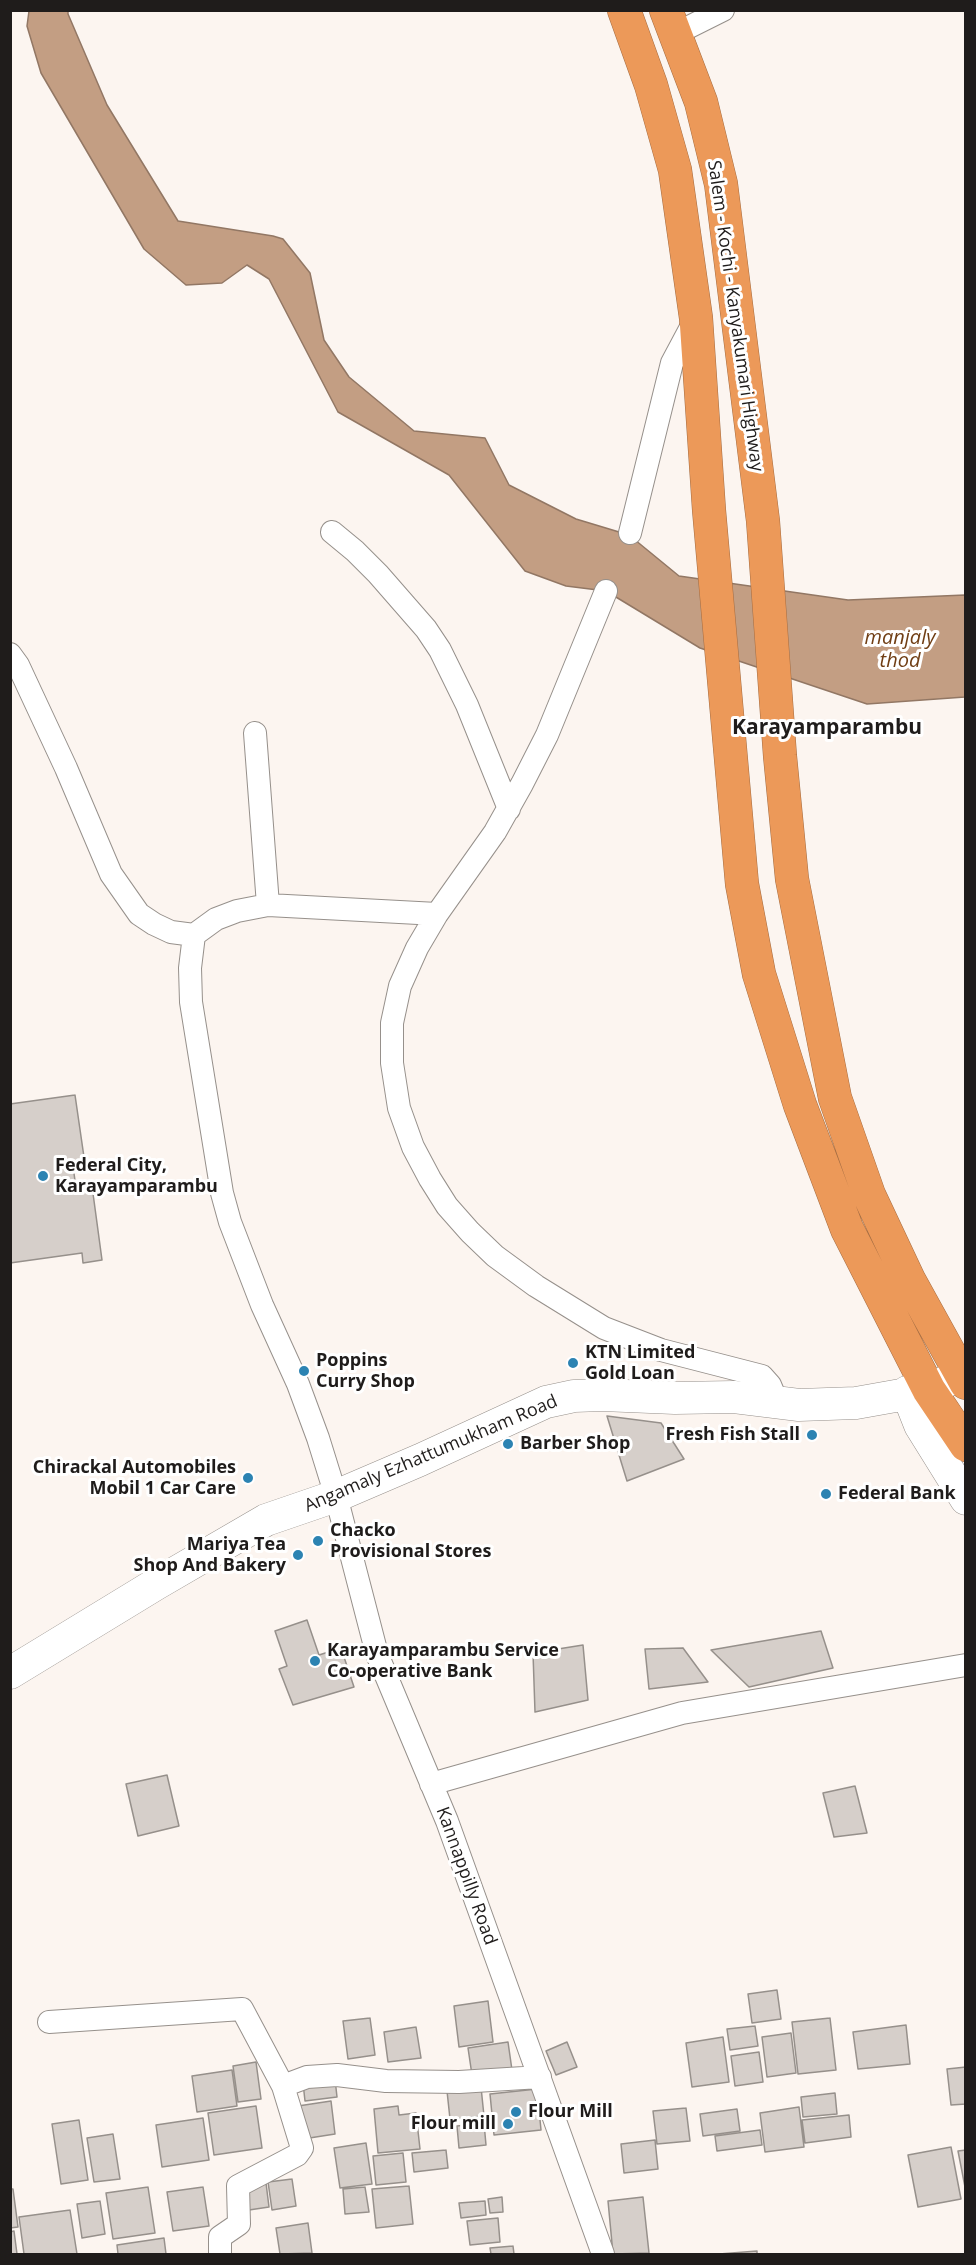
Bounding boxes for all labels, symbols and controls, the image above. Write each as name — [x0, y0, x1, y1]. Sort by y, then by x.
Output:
street label: Salem - Kochi - Kanyakumari Highway — [702, 159, 768, 473]
water label: manjaly thod — [865, 626, 935, 673]
district label: Karayamparambu — [732, 715, 922, 741]
place label: Federal City, Karayamparambu — [55, 1155, 218, 1198]
marker: Federal City, Karayamparambu — [36, 1169, 50, 1183]
place label: KTN Limited Gold Loan — [585, 1342, 695, 1384]
place label: Poppins Curry Shop — [316, 1350, 415, 1392]
marker: KTN Limited Gold Loan — [566, 1356, 580, 1370]
marker: Poppins Curry Shop — [297, 1364, 311, 1378]
street label: Angamaly Ezhattumukham Road — [301, 1391, 561, 1517]
place label: Fresh Fish Stall — [665, 1424, 800, 1446]
marker: Fresh Fish Stall — [805, 1428, 819, 1442]
place label: Barber Shop — [520, 1433, 630, 1455]
marker: Barber Shop — [501, 1437, 515, 1451]
place label: Chirackal Automobiles Mobil 1 Car Care — [33, 1457, 236, 1500]
marker: Chirackal Automobiles Mobil 1 Car Care — [241, 1471, 255, 1485]
place label: Federal Bank — [838, 1483, 956, 1505]
marker: Federal Bank — [819, 1487, 833, 1501]
place label: Chacko Provisional Stores — [330, 1520, 491, 1562]
place label: Mariya Tea Shop And Bakery — [134, 1534, 286, 1576]
marker: Chacko Provisional Stores — [311, 1534, 325, 1548]
marker: Mariya Tea Shop And Bakery — [291, 1548, 305, 1562]
place label: Karayamparambu Service Co-operative Bank — [327, 1640, 559, 1682]
marker: Karayamparambu Service Co-operative Bank — [308, 1654, 322, 1668]
street label: Kannappilly Road — [431, 1804, 501, 1948]
place label: Flour Mill — [528, 2101, 613, 2123]
marker: Flour Mill — [509, 2105, 523, 2119]
place label: Flour mill — [411, 2113, 496, 2135]
marker: Flour mill — [501, 2117, 515, 2131]

